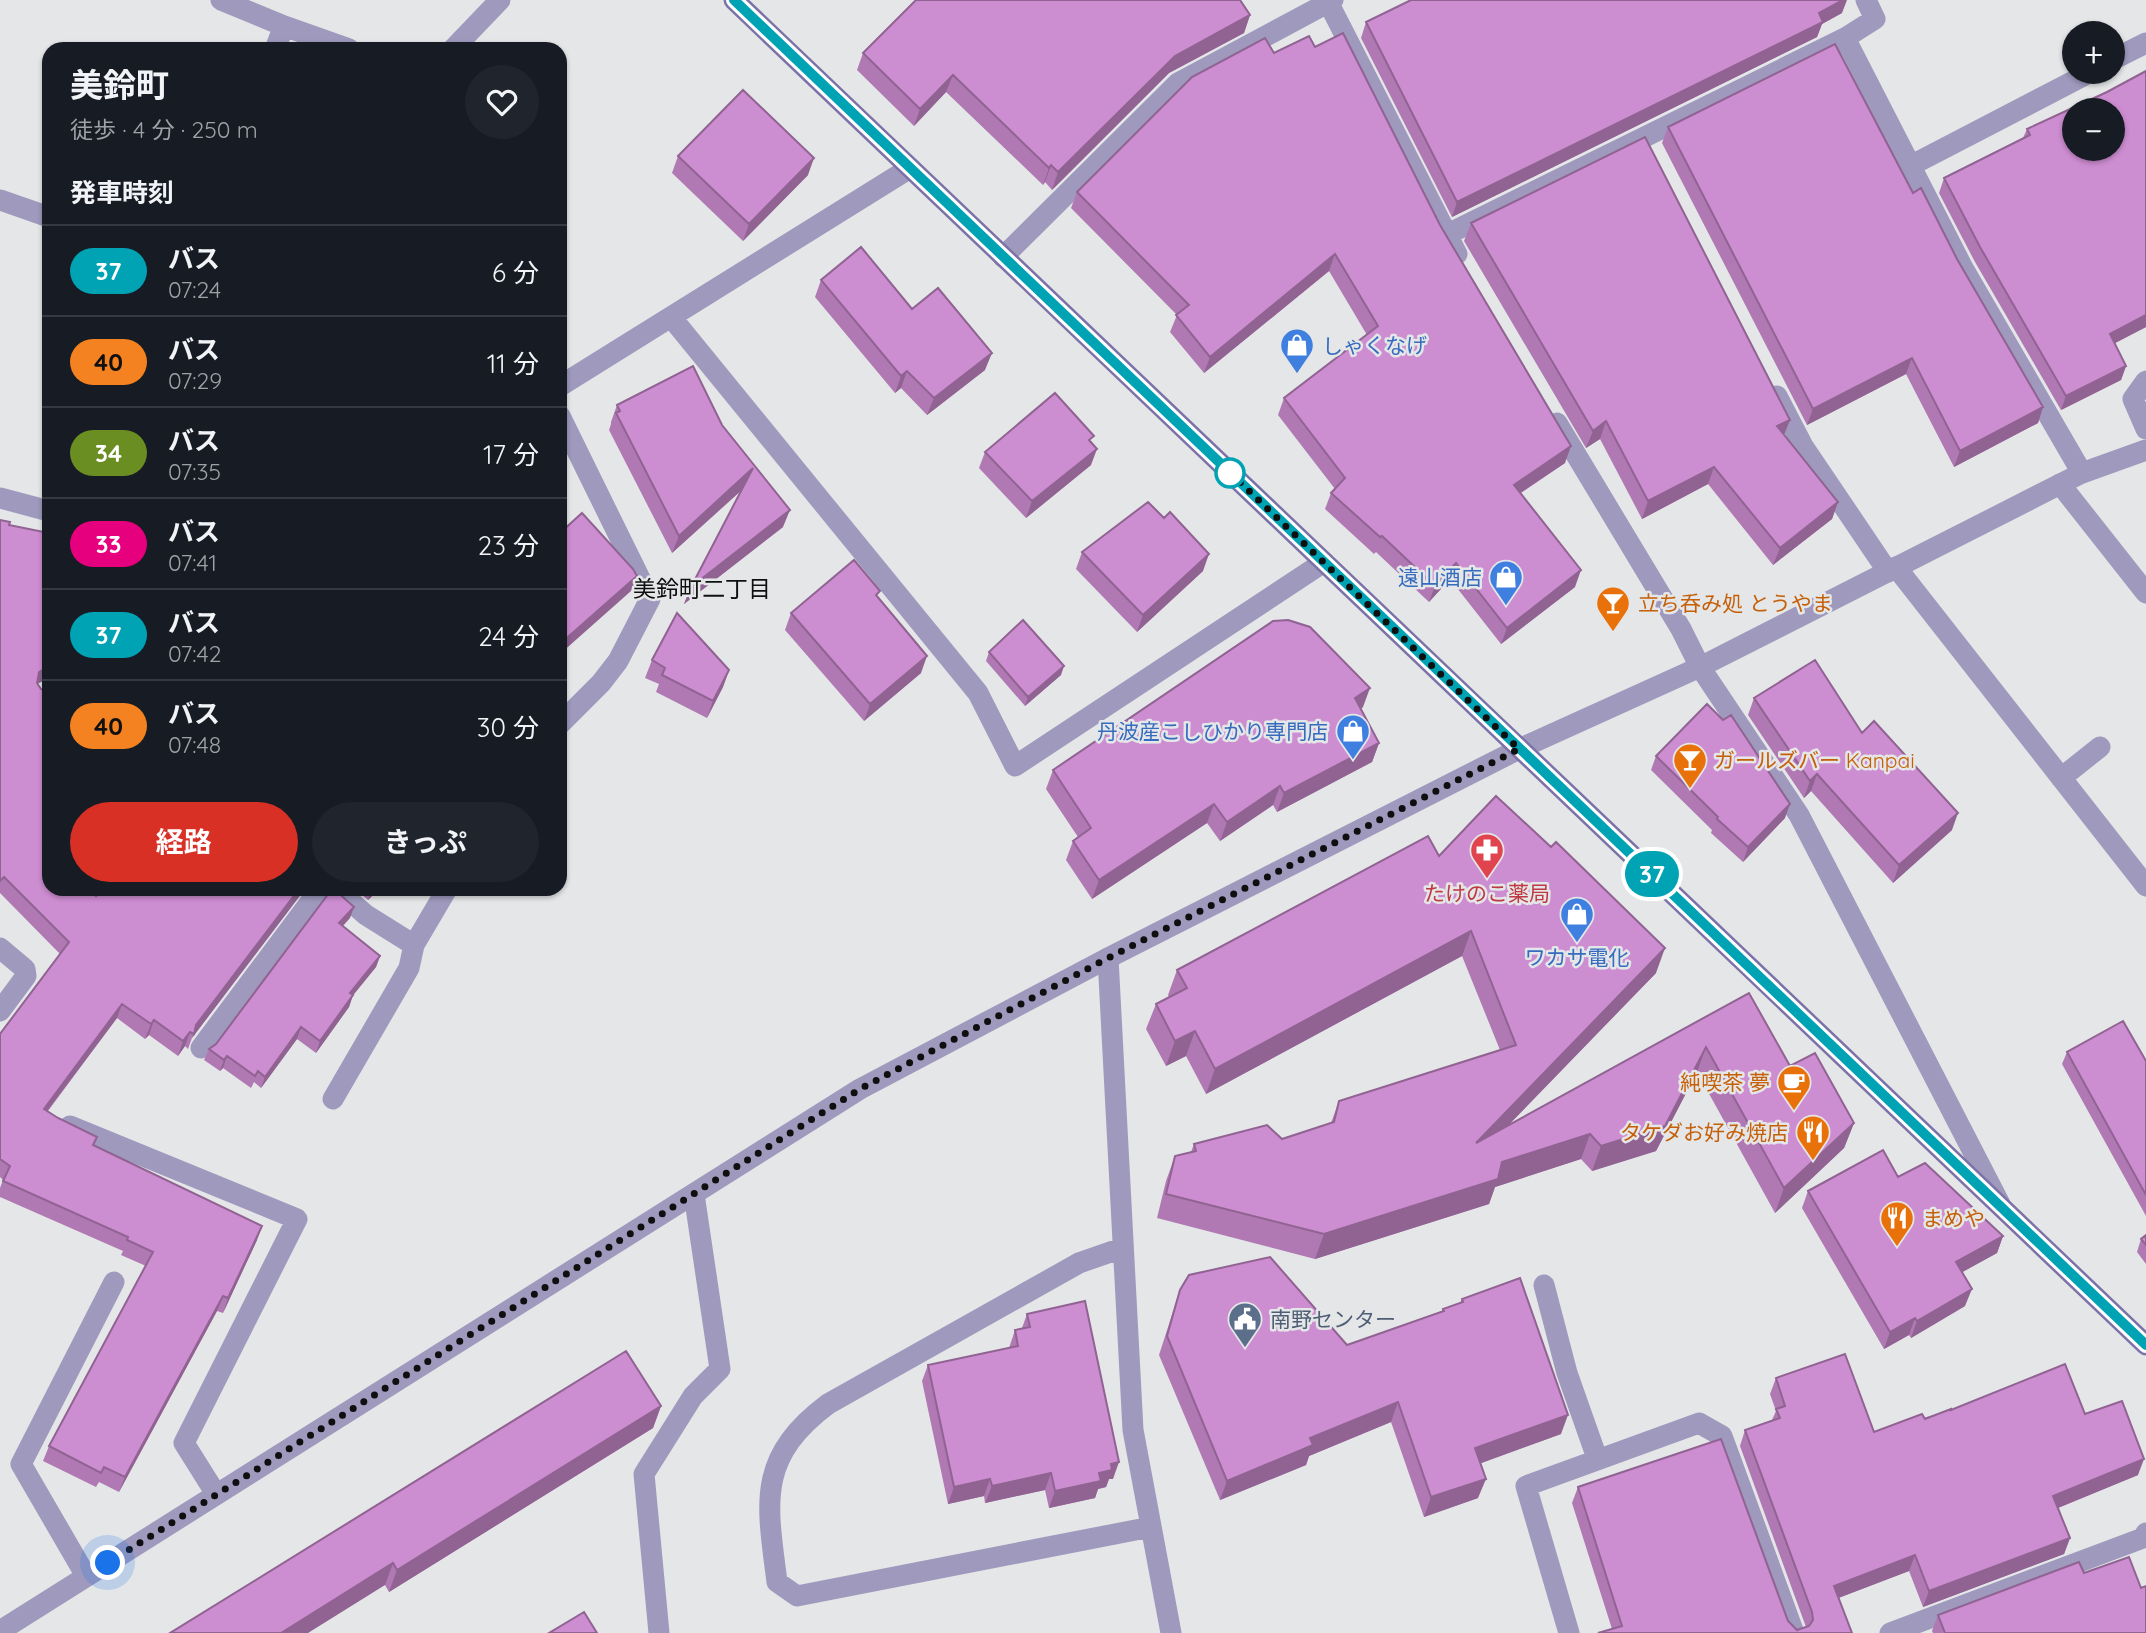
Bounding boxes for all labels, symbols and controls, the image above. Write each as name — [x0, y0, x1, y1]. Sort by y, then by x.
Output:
map controls — [2062, 21, 2125, 161]
button: + — [2062, 21, 2125, 84]
text: 美鈴町 — [70, 64, 169, 105]
button: heart — [465, 65, 539, 139]
button: − — [2062, 98, 2125, 161]
text: 徒歩 · 4 分 · 250 m — [70, 115, 258, 144]
text: 発車時刻 — [70, 176, 174, 209]
text: バス — [168, 242, 220, 275]
text: 37 — [95, 256, 122, 286]
text: 6 分 — [492, 256, 539, 289]
text: 07:24 — [168, 275, 221, 304]
shop icon: しゃくなげ — [1278, 326, 1316, 375]
place label: しゃくなげ — [1322, 332, 1427, 358]
text: バス — [168, 333, 220, 366]
text: 40 — [94, 347, 123, 377]
text: 11 分 — [487, 347, 539, 380]
text: 07:29 — [168, 366, 222, 395]
text: バス — [168, 424, 220, 457]
text: 34 — [95, 438, 122, 468]
text: 17 分 — [483, 438, 539, 471]
text: 07:35 — [168, 457, 221, 486]
unlabelled marker — [1215, 458, 1245, 488]
text: バス — [168, 515, 220, 548]
text: 33 — [96, 529, 121, 559]
text: 23 分 — [478, 529, 539, 562]
text: 07:41 — [168, 548, 217, 577]
shop icon: 遠山酒店 — [1487, 558, 1525, 607]
place label: 遠山酒店 — [1398, 564, 1482, 590]
district label: 美鈴町二丁目 — [633, 574, 771, 603]
bar icon: 立ち呑み処 とうやま — [1594, 584, 1632, 633]
place label: 立ち呑み処 とうやま — [1638, 590, 1833, 616]
text: バス — [168, 606, 220, 639]
text: 37 — [95, 620, 122, 650]
text: 24 分 — [478, 620, 539, 653]
text: 07:42 — [168, 639, 221, 668]
text: バス — [168, 697, 220, 730]
text: 40 — [94, 711, 123, 741]
text: 30 分 — [477, 711, 539, 744]
shop icon: 丹波産こしひかり専門店 — [1334, 712, 1372, 761]
place label: 丹波産こしひかり専門店 — [1097, 718, 1328, 744]
text: 07:48 — [168, 730, 221, 759]
bar icon: ガールズバー Kanpai — [1671, 741, 1709, 790]
place label: ガールズバー Kanpai — [1714, 747, 1915, 773]
button: 経路 — [70, 802, 298, 882]
button: きっぷ — [312, 802, 539, 882]
pharmacy icon: たけのこ薬局 — [1468, 831, 1506, 880]
line badge: 37 — [1620, 851, 1684, 897]
text: 37 — [1639, 859, 1665, 889]
place label: たけのこ薬局 — [1424, 880, 1550, 906]
shop icon: ワカサ電化 — [1558, 895, 1596, 944]
place label: ワカサ電化 — [1525, 944, 1630, 970]
cafe icon: 純喫茶 夢 — [1775, 1063, 1813, 1112]
place label: 純喫茶 夢 — [1680, 1069, 1770, 1095]
restaurant icon: タケダお好み焼店 — [1794, 1113, 1832, 1162]
place label: タケダお好み焼店 — [1620, 1119, 1788, 1145]
restaurant icon: まめや — [1878, 1199, 1916, 1248]
place label: まめや — [1922, 1205, 1985, 1231]
public building icon: 南野センター — [1226, 1300, 1264, 1349]
place label: 南野センター — [1270, 1306, 1396, 1332]
your location — [90, 1545, 125, 1580]

